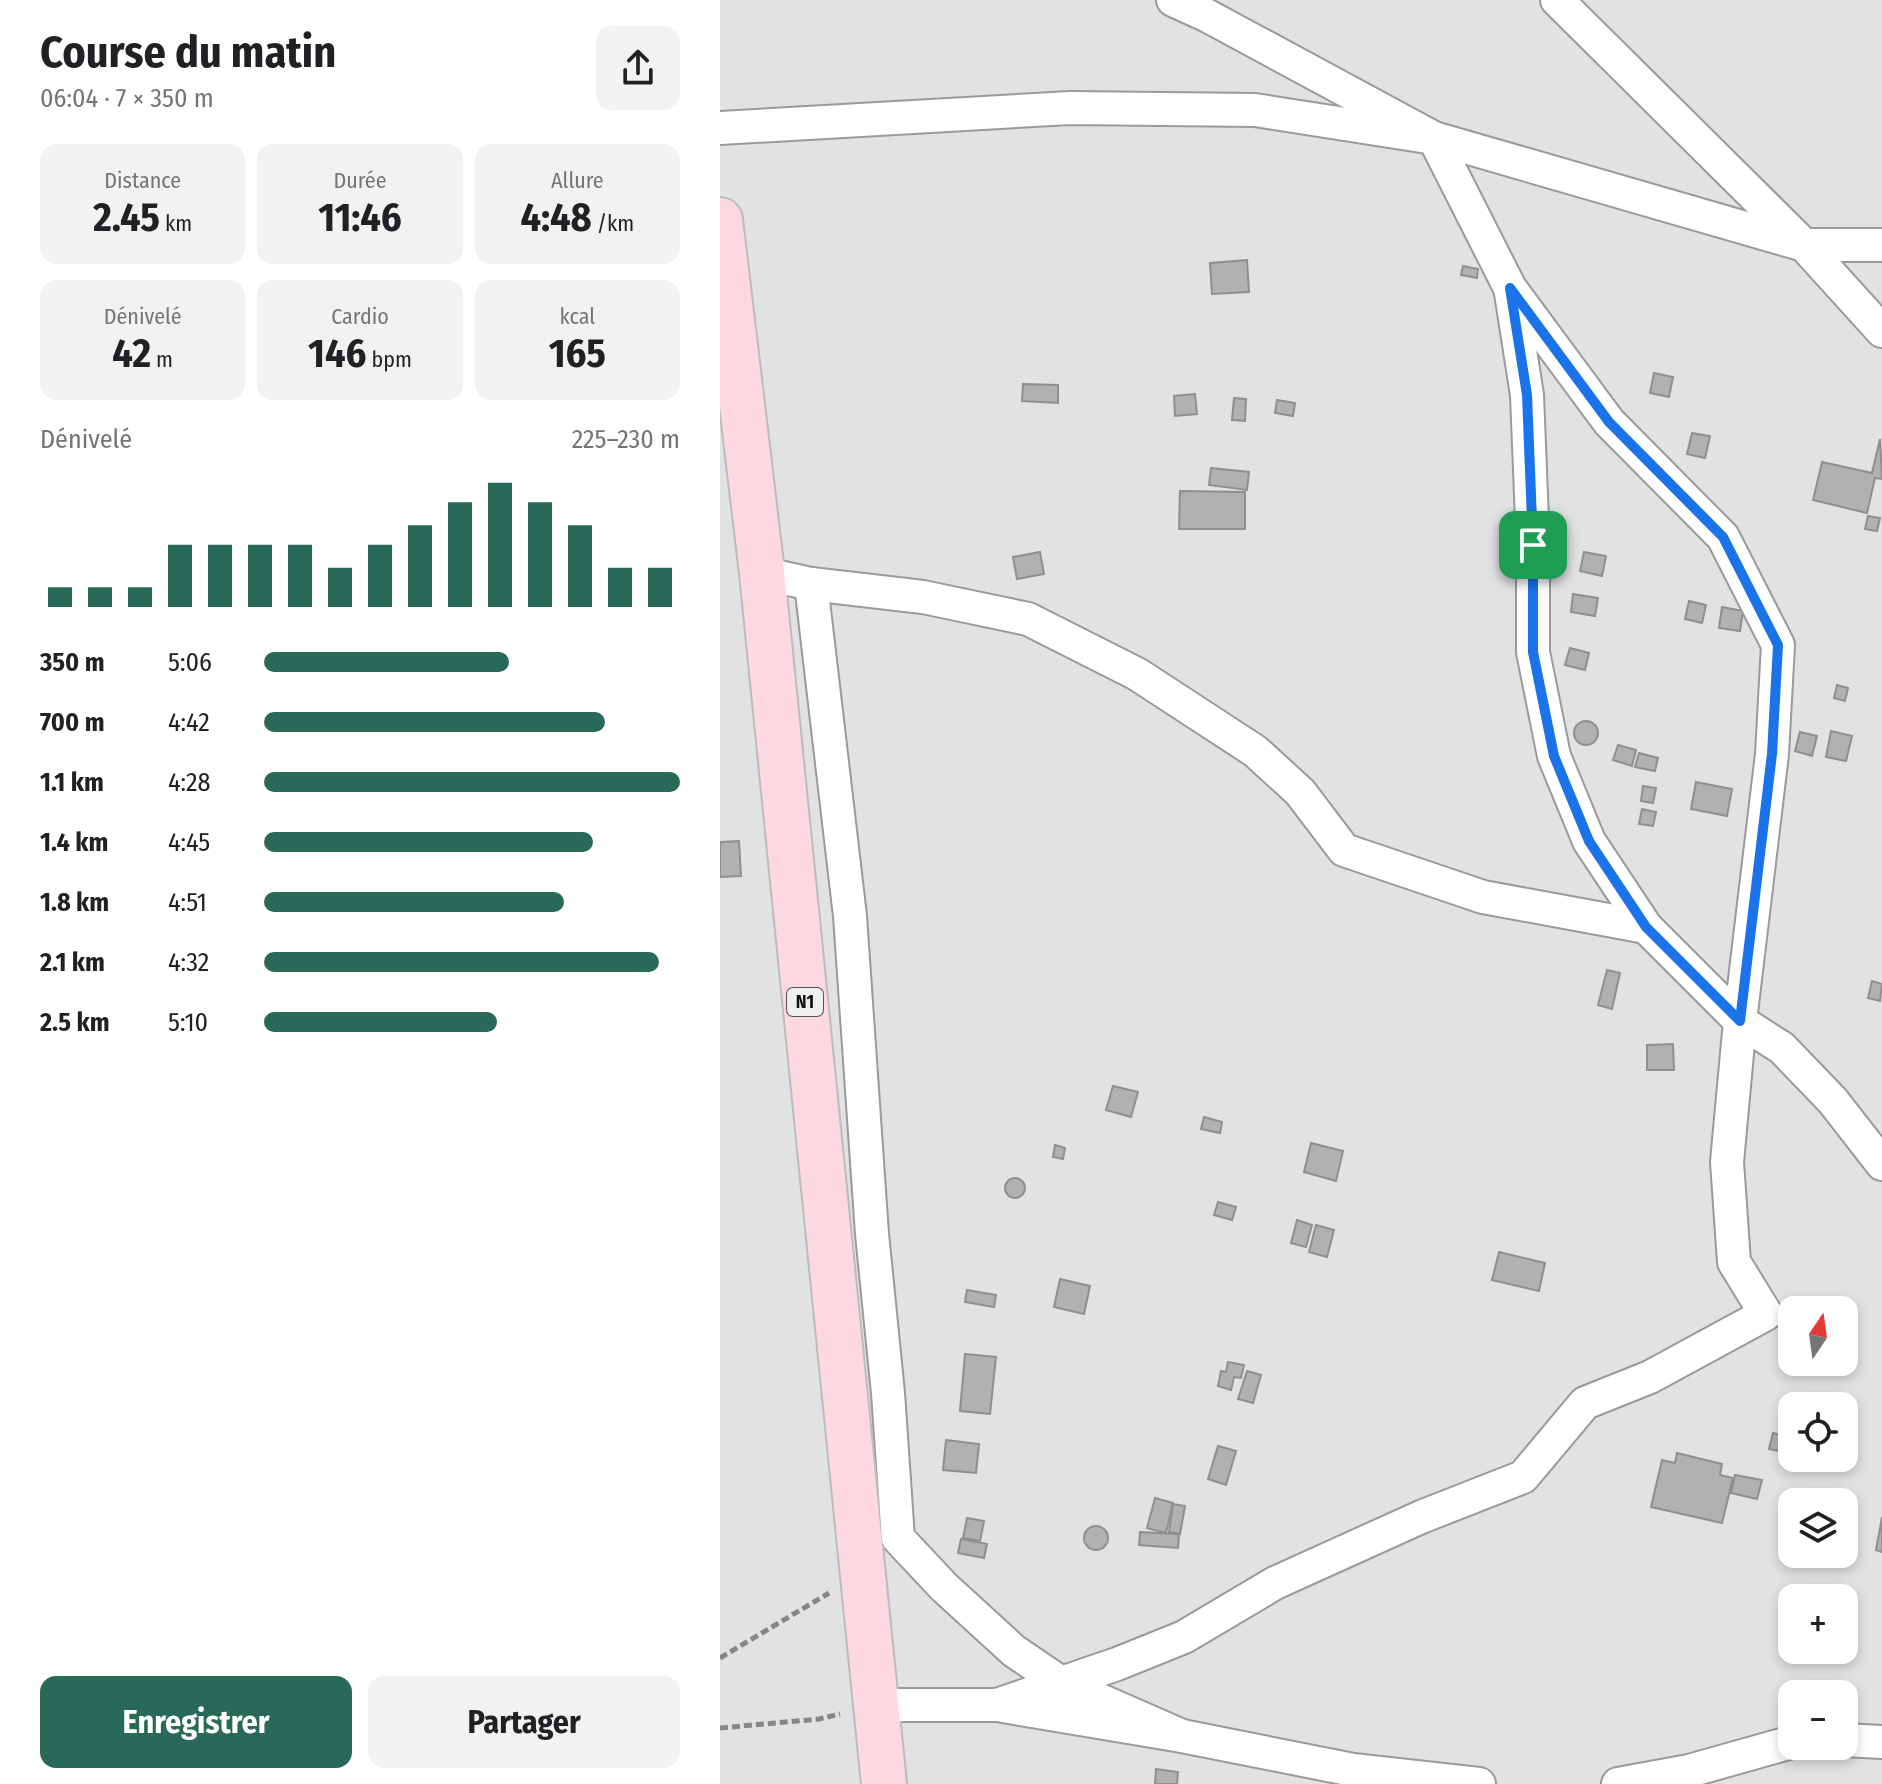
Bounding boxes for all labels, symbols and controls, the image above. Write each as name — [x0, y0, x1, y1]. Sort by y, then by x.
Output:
text: Course du matin — [40, 26, 336, 79]
button: share — [596, 26, 680, 110]
text: 06:04 · 7 × 350 m — [40, 83, 214, 114]
text: Distance — [104, 167, 181, 194]
text: Durée — [333, 167, 387, 194]
text: Allure — [551, 167, 604, 194]
text: 2.45 — [93, 194, 160, 242]
text: 11:46 — [318, 194, 402, 242]
text: 4:48 — [520, 194, 592, 242]
text: km — [160, 210, 192, 237]
text: /km — [592, 210, 634, 237]
text: Dénivelé — [104, 303, 182, 330]
text: Cardio — [331, 303, 389, 330]
text: kcal — [560, 303, 595, 330]
text: 42 — [112, 330, 151, 378]
text: 146 — [308, 330, 366, 378]
text: 165 — [549, 330, 606, 378]
text: m — [151, 346, 173, 373]
text: bpm — [366, 346, 412, 373]
text: Dénivelé — [40, 424, 132, 455]
text: 225–230 m — [572, 424, 680, 455]
pin — [1499, 511, 1567, 579]
icon: arrive — [1511, 523, 1555, 567]
text: 350 m — [40, 647, 105, 678]
text: 5:06 — [168, 647, 212, 678]
text: 700 m — [40, 707, 104, 738]
text: 4:42 — [168, 707, 210, 738]
text: 1.1 km — [40, 767, 104, 798]
text: 4:28 — [168, 767, 211, 798]
text: 1.4 km — [40, 827, 108, 858]
text: 4:45 — [168, 827, 210, 858]
text: 1.8 km — [40, 887, 109, 918]
text: 4:51 — [168, 887, 207, 918]
text: 2.1 km — [40, 947, 105, 978]
text: 4:32 — [168, 947, 209, 978]
road number: N1 — [787, 988, 823, 1016]
text: 2.5 km — [40, 1007, 110, 1038]
text: 5:10 — [168, 1007, 208, 1038]
north arrow — [1778, 1296, 1858, 1376]
map controls — [1778, 1296, 1858, 1760]
button: locate — [1778, 1392, 1858, 1472]
button: layers — [1778, 1488, 1858, 1568]
button: + — [1778, 1584, 1858, 1664]
button: Enregistrer — [40, 1676, 352, 1768]
button: Partager — [368, 1676, 680, 1768]
button: − — [1778, 1680, 1858, 1760]

